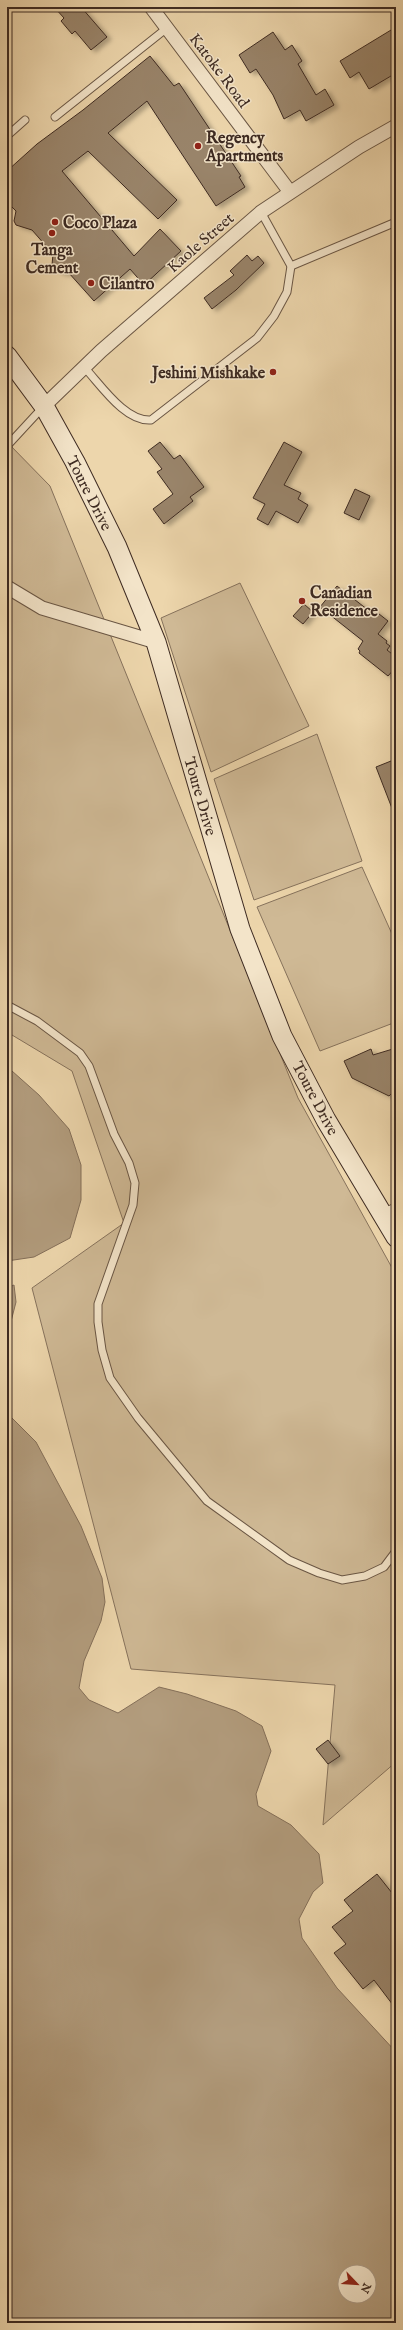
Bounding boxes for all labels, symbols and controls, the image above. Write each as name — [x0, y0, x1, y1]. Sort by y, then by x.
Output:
street label: Katoke Road — [184, 30, 253, 113]
place label: Regency Apartments — [205, 129, 283, 167]
marker: Regency Apartments — [193, 141, 203, 151]
street label: Kaole Street — [164, 209, 239, 278]
place label: Coco Plaza — [63, 214, 138, 234]
marker: Coco Plaza — [50, 217, 60, 227]
marker: Tanga Cement — [47, 228, 57, 238]
place label: Tanga Cement — [26, 241, 79, 279]
place label: Cilantro — [99, 275, 155, 295]
marker: Cilantro — [86, 278, 96, 288]
place label: Jeshini Mishkake — [150, 364, 266, 384]
marker: Jeshini Mishkake — [268, 367, 278, 377]
street label: Toure Drive — [61, 453, 116, 535]
place label: Canadian Residence — [310, 584, 379, 622]
marker: Canadian Residence — [297, 596, 307, 606]
street label: Toure Drive — [178, 755, 220, 838]
street label: Toure Drive — [286, 1058, 342, 1139]
north arrow — [337, 2264, 377, 2304]
text: N — [357, 2280, 374, 2296]

